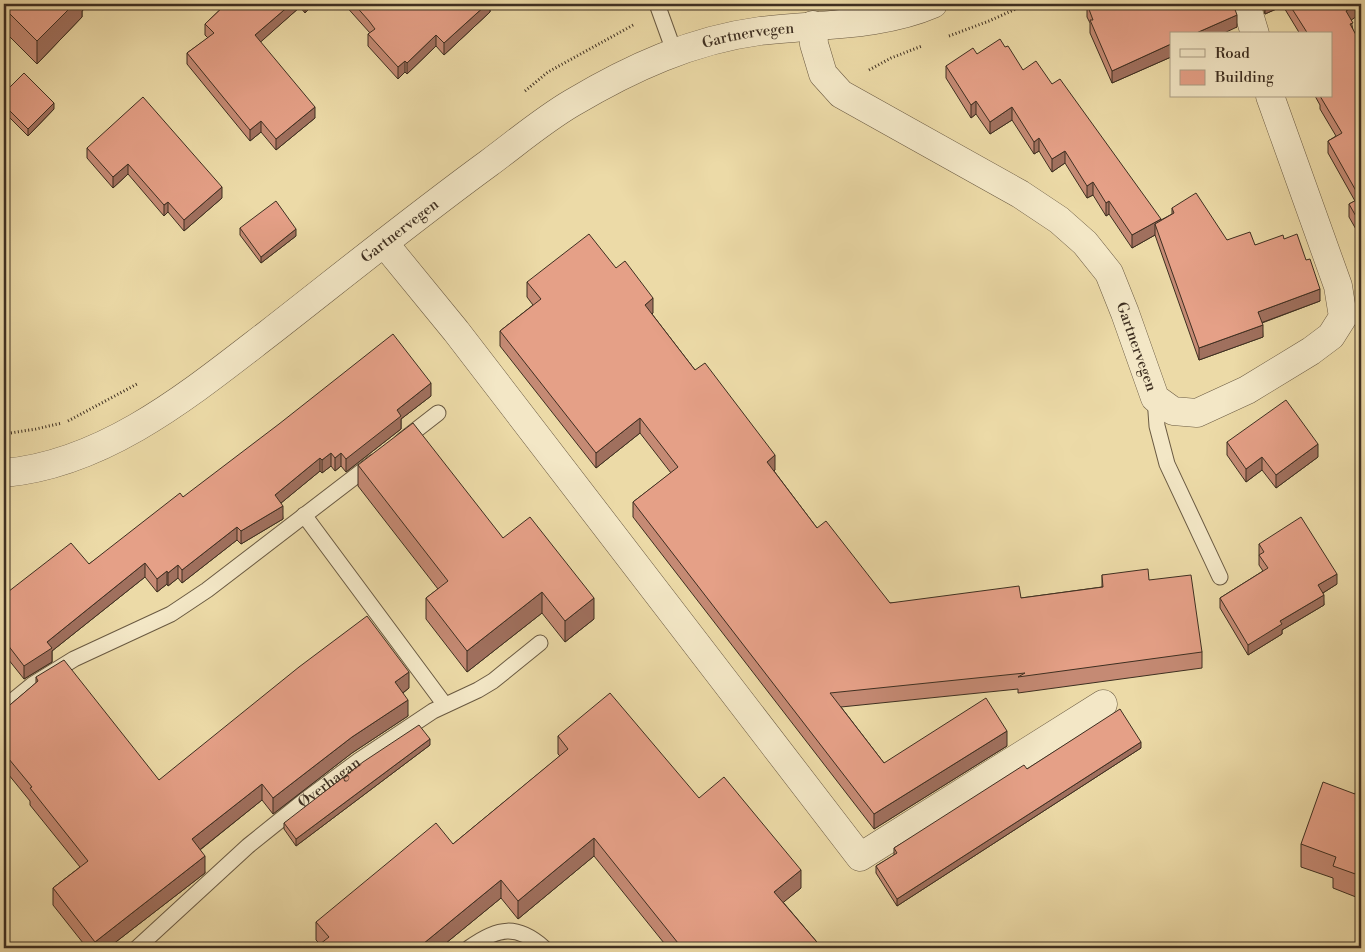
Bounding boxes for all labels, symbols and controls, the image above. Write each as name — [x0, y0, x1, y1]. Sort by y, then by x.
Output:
street label: Gartnervegen — [700, 18, 795, 52]
legend — [1170, 32, 1332, 98]
text: Road — [1215, 44, 1250, 63]
text: Building — [1214, 68, 1274, 87]
street label: Gartnervegen — [357, 195, 442, 267]
street label: Gartnervegen — [1112, 299, 1161, 394]
street label: Øverhagan — [294, 753, 364, 812]

